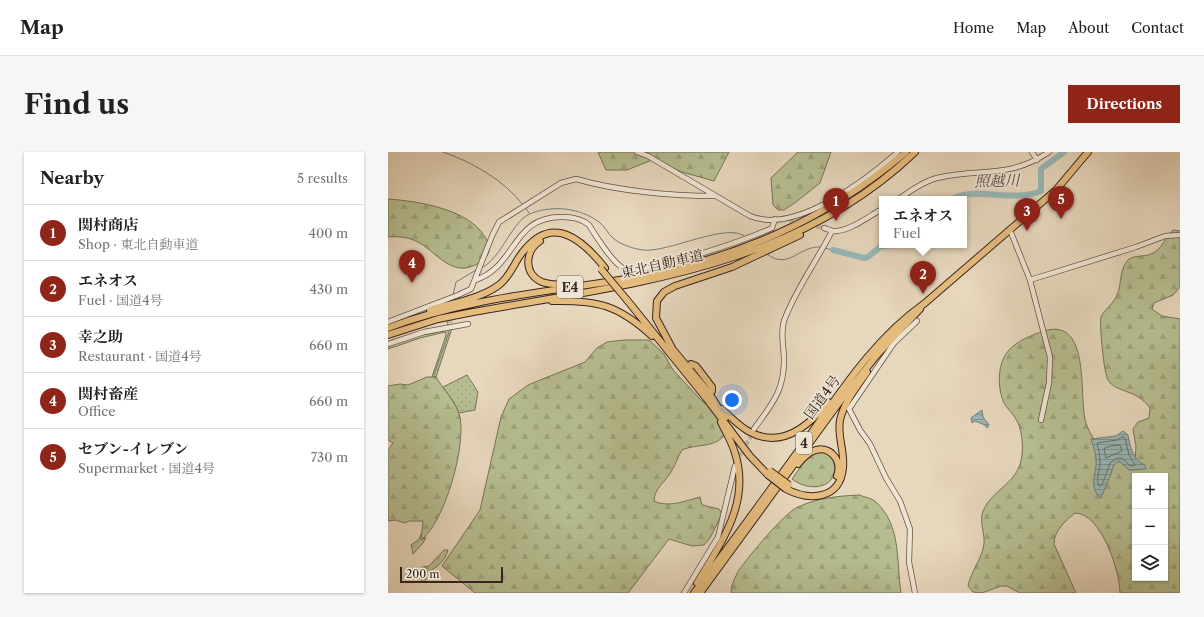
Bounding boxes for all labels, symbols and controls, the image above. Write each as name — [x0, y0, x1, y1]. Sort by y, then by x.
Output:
text: Map — [20, 16, 64, 39]
text: Home — [953, 19, 994, 37]
text: Map — [1016, 19, 1046, 37]
text: About — [1068, 19, 1109, 37]
text: Contact — [1131, 19, 1184, 37]
button: Directions — [1068, 85, 1180, 123]
text: Find us — [24, 87, 129, 121]
text: Nearby — [40, 168, 104, 188]
text: 5 results — [297, 170, 348, 186]
water label: 照越川 — [974, 171, 1022, 190]
pin: 5 — [1048, 186, 1074, 219]
pin: 1 — [823, 188, 849, 221]
popup — [879, 196, 967, 248]
pin: 3 — [1014, 198, 1040, 231]
text: エネオス — [893, 206, 953, 225]
text: 関村商店 — [78, 215, 138, 234]
text: 1 — [50, 225, 56, 241]
text: 400 m — [308, 225, 348, 241]
text: Fuel — [893, 225, 921, 241]
text: Shop · 東北自動車道 — [78, 236, 199, 252]
street label: 東北自動車道 — [619, 246, 705, 282]
pin: 4 — [399, 250, 425, 283]
pin: 2 — [910, 261, 936, 294]
text: エネオス — [78, 271, 138, 290]
road number: E4 — [557, 276, 583, 298]
text: 2 — [49, 281, 57, 297]
text: 430 m — [310, 281, 348, 297]
text: Fuel · 国道4号 — [78, 292, 163, 308]
text: 幸之助 — [78, 327, 123, 346]
text: 3 — [49, 337, 57, 353]
text: 660 m — [309, 337, 348, 353]
text: Restaurant · 国道4号 — [78, 348, 202, 364]
street label: 国道4号 — [800, 371, 844, 423]
text: 関村畜産 — [78, 384, 138, 403]
your location — [722, 390, 742, 410]
text: 4 — [49, 393, 57, 409]
text: 660 m — [309, 393, 348, 409]
text: Office — [78, 403, 115, 419]
road number: 4 — [796, 432, 812, 454]
text: セブン-イレブン — [78, 439, 188, 458]
text: 5 — [49, 449, 57, 465]
text: 730 m — [311, 449, 348, 465]
text: Supermarket · 国道4号 — [78, 460, 215, 476]
map controls — [1132, 473, 1168, 581]
button: + — [1132, 473, 1168, 509]
button: − — [1132, 509, 1168, 545]
button: layers — [1132, 545, 1168, 581]
scale bar — [400, 565, 503, 584]
text: 200 m — [406, 567, 439, 581]

